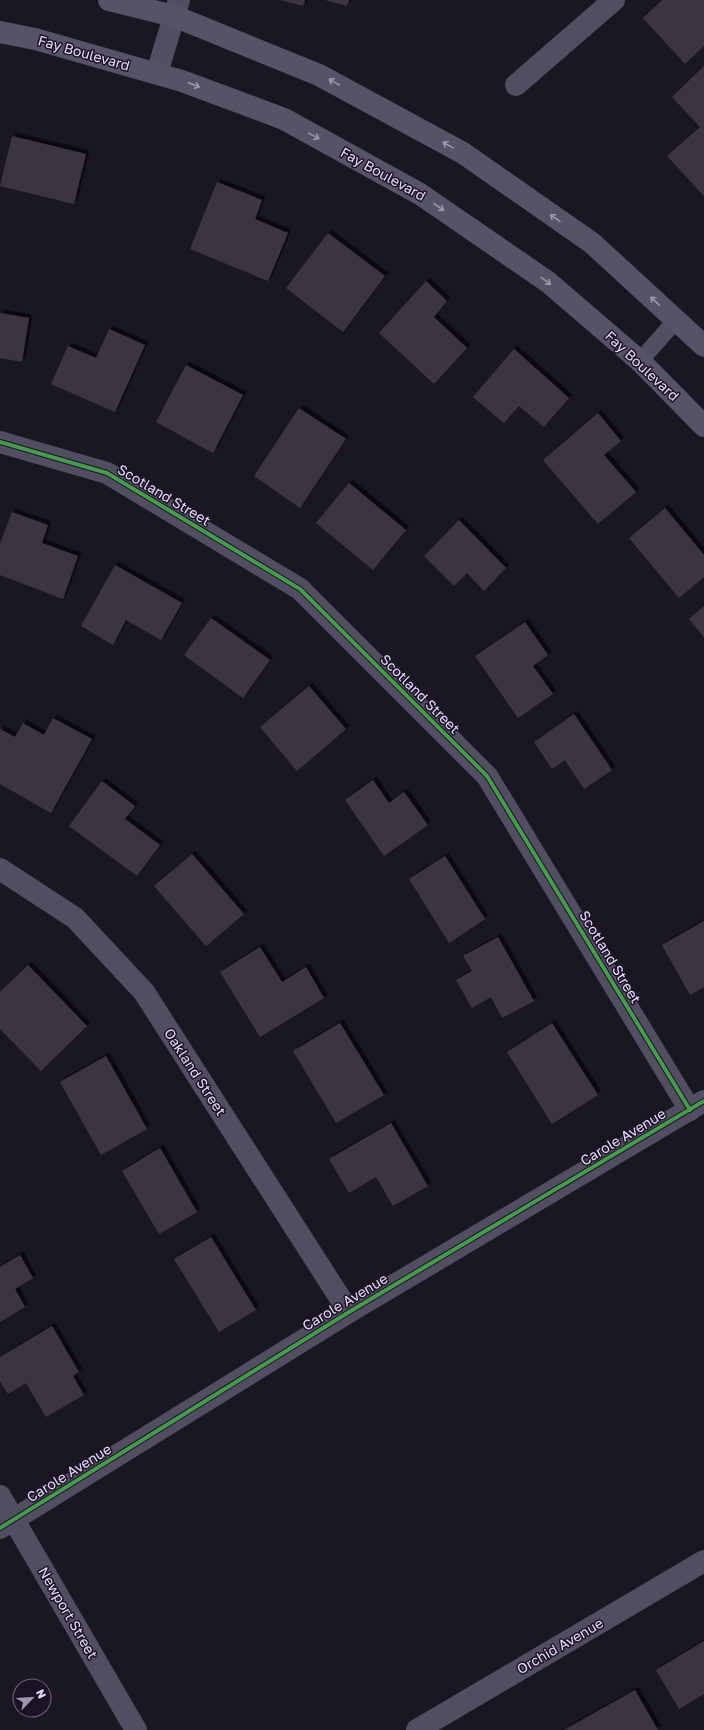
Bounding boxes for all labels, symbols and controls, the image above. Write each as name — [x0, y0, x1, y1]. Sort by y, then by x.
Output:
street label: Fay Boulevard — [36, 31, 132, 74]
one-way arrow — [328, 78, 340, 86]
one-way arrow — [188, 82, 200, 90]
one-way arrow — [308, 132, 320, 140]
one-way arrow — [442, 140, 454, 148]
street label: Fay Boulevard — [338, 143, 429, 204]
one-way arrow — [433, 203, 444, 211]
one-way arrow — [550, 214, 561, 222]
one-way arrow — [540, 277, 551, 285]
one-way arrow — [650, 296, 660, 306]
street label: Fay Boulevard — [602, 327, 683, 404]
street label: Scotland Street — [115, 460, 214, 529]
street label: Scotland Street — [377, 650, 464, 737]
street label: Scotland Street — [576, 907, 645, 1006]
street label: Oakland Street — [161, 1025, 230, 1119]
street label: Carole Avenue — [577, 1104, 668, 1169]
street label: Carole Avenue — [299, 1269, 390, 1334]
street label: Carole Avenue — [23, 1440, 114, 1505]
street label: Newport Street — [35, 1564, 102, 1662]
street label: Orchid Avenue — [513, 1614, 606, 1677]
north arrow — [12, 1678, 52, 1718]
text: N — [34, 1687, 49, 1700]

